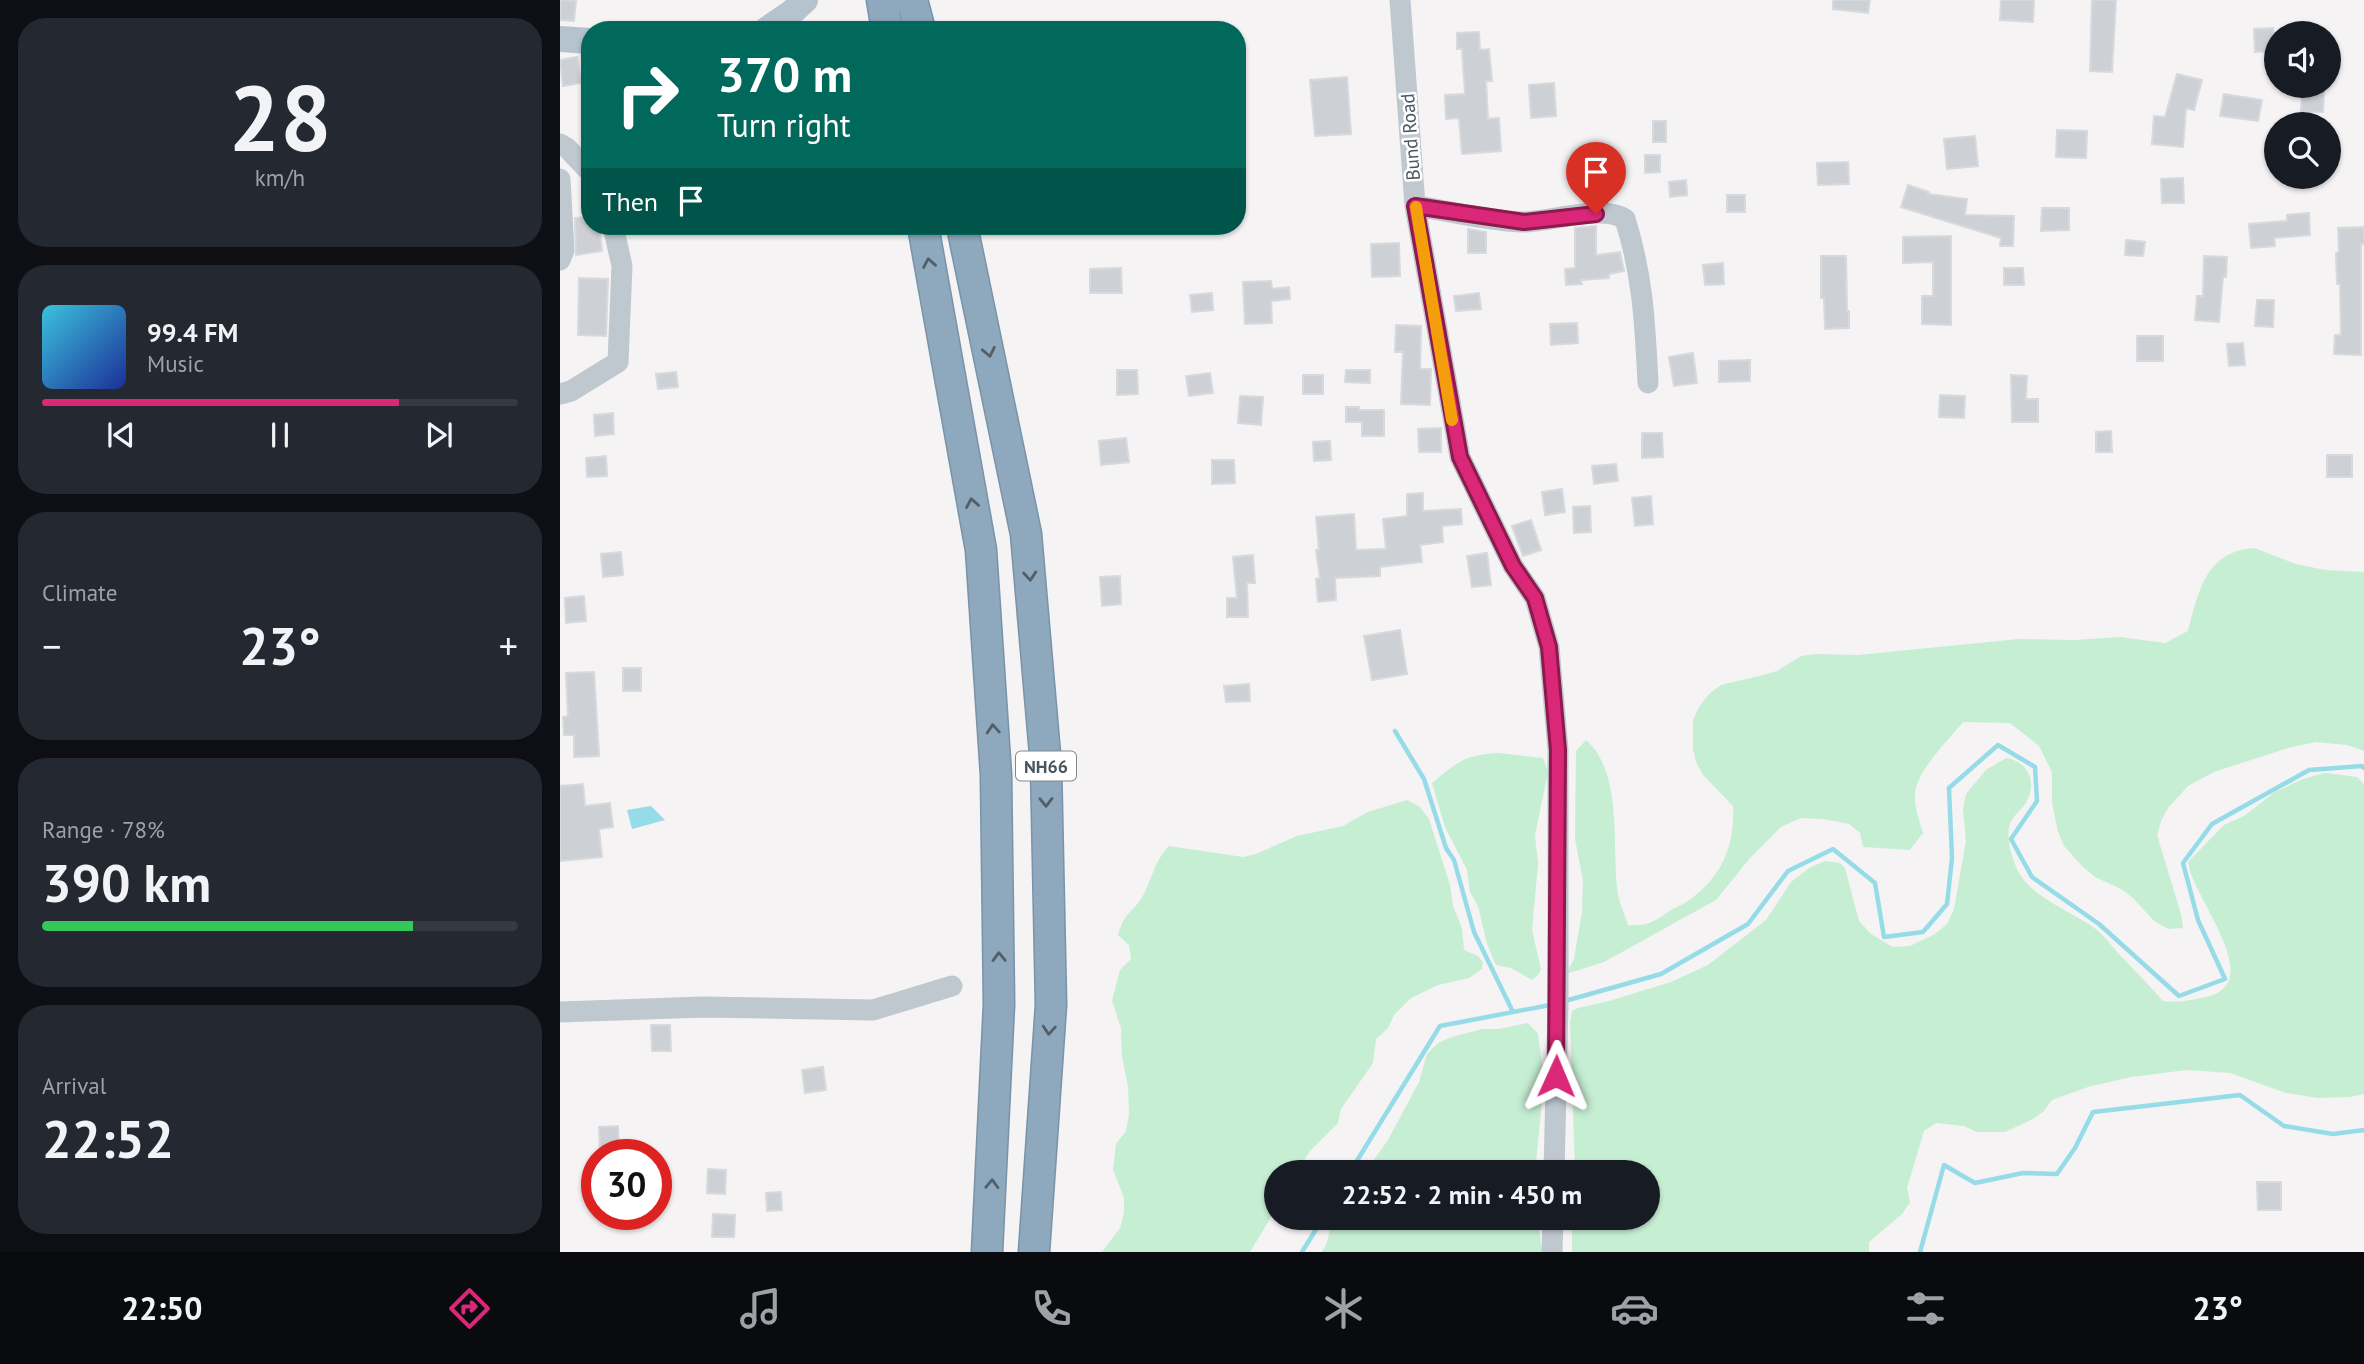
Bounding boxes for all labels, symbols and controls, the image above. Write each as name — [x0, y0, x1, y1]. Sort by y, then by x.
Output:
map controls — [2264, 21, 2341, 189]
button: sound — [2264, 21, 2341, 98]
text: 370 m — [717, 42, 852, 106]
icon: right — [602, 49, 693, 140]
text: 28 — [228, 58, 332, 176]
street label: Bund Road — [1395, 93, 1425, 181]
text: Turn right — [717, 104, 851, 146]
button: search — [2264, 112, 2341, 189]
pin — [1566, 142, 1626, 214]
icon: arrive — [1577, 153, 1615, 191]
text: km/h — [255, 163, 305, 192]
icon: arrive — [672, 182, 710, 220]
text: Then — [602, 185, 658, 218]
one-way arrow — [923, 257, 938, 269]
text: 99.4 FM — [147, 316, 238, 349]
one-way arrow — [980, 346, 995, 358]
text: Music — [147, 349, 204, 378]
icon: previous — [102, 416, 140, 454]
icon: pause — [261, 416, 299, 454]
icon: next — [420, 416, 458, 454]
one-way arrow — [965, 497, 980, 509]
one-way arrow — [1022, 570, 1037, 581]
text: Climate — [42, 578, 117, 607]
text: 23° — [239, 612, 321, 679]
text: − — [42, 621, 61, 670]
text: + — [499, 621, 518, 670]
one-way arrow — [985, 723, 1000, 734]
road number: NH66 — [1016, 752, 1076, 780]
one-way arrow — [1039, 797, 1054, 808]
text: Range · 78% — [42, 815, 165, 844]
text: 390 km — [42, 849, 211, 916]
one-way arrow — [991, 951, 1006, 962]
one-way arrow — [1042, 1025, 1057, 1036]
position arrow — [1519, 1039, 1593, 1113]
text: Arrival — [42, 1071, 106, 1100]
text: 22:52 — [42, 1105, 174, 1172]
speed limit sign: 30 — [581, 1139, 672, 1230]
one-way arrow — [984, 1178, 999, 1189]
text: 22:52 · 2 min · 450 m — [1342, 1178, 1582, 1211]
icon: directions — [445, 1284, 494, 1333]
icon: music — [736, 1284, 785, 1333]
icon: phone — [1027, 1284, 1076, 1333]
icon: climate — [1319, 1284, 1368, 1333]
icon: car — [1610, 1284, 1659, 1333]
icon: filters — [1901, 1284, 1950, 1333]
text: 22:50 — [121, 1287, 202, 1329]
text: 23° — [2193, 1287, 2243, 1329]

